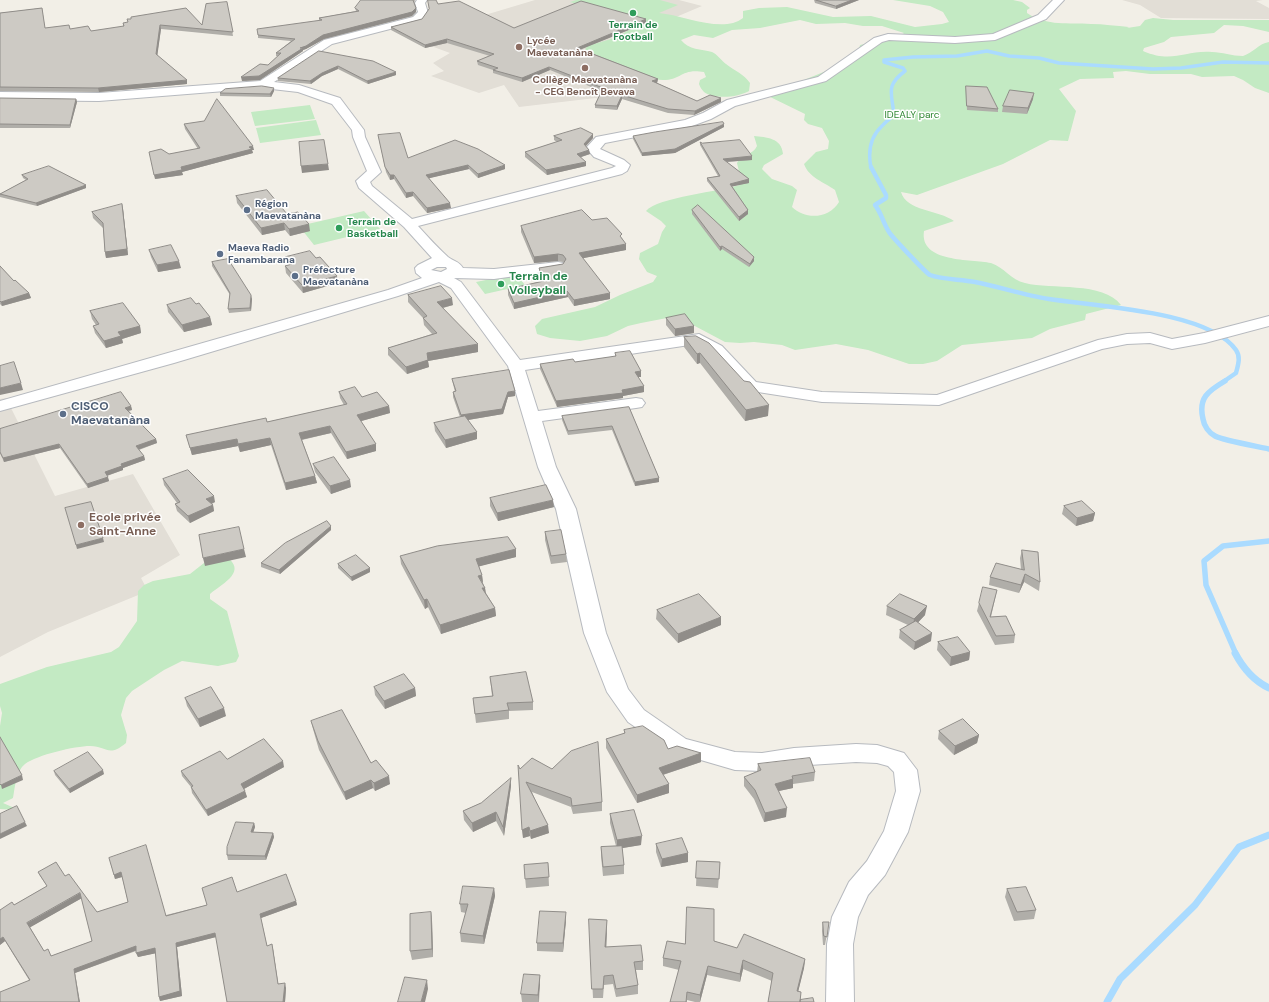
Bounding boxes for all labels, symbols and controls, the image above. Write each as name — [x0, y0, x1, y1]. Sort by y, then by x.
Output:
marker: Terrain de Football — [628, 8, 638, 18]
place label: Terrain de Football — [609, 19, 657, 42]
place label: Lycée Maevatanàna — [527, 35, 593, 58]
marker: Lycée Maevatanàna — [514, 42, 524, 52]
marker: Collège Maevatanàna - CEG Benoît Bevava — [580, 63, 590, 73]
place label: Collège Maevatanàna - CEG Benoît Bevava — [533, 74, 637, 98]
park label: IDEALY parc — [884, 109, 940, 121]
place label: Région Maevatanàna — [255, 198, 321, 222]
marker: Région Maevatanàna — [242, 205, 252, 215]
place label: Terrain de Basketball — [347, 216, 398, 240]
marker: Terrain de Basketball — [334, 223, 344, 233]
place label: Maeva Radio Fanambarana — [228, 242, 295, 266]
marker: Maeva Radio Fanambarana — [215, 249, 225, 259]
place label: Préfecture Maevatanàna — [303, 264, 369, 288]
place label: Terrain de Volleyball — [509, 270, 568, 298]
marker: Préfecture Maevatanàna — [290, 271, 300, 281]
marker: Terrain de Volleyball — [496, 279, 506, 289]
place label: CISCO Maevatanàna — [71, 400, 150, 428]
marker: CISCO Maevatanàna — [58, 409, 68, 419]
place label: Ecole privée Saint-Anne — [89, 511, 161, 539]
marker: Ecole privée Saint-Anne — [76, 520, 86, 530]

